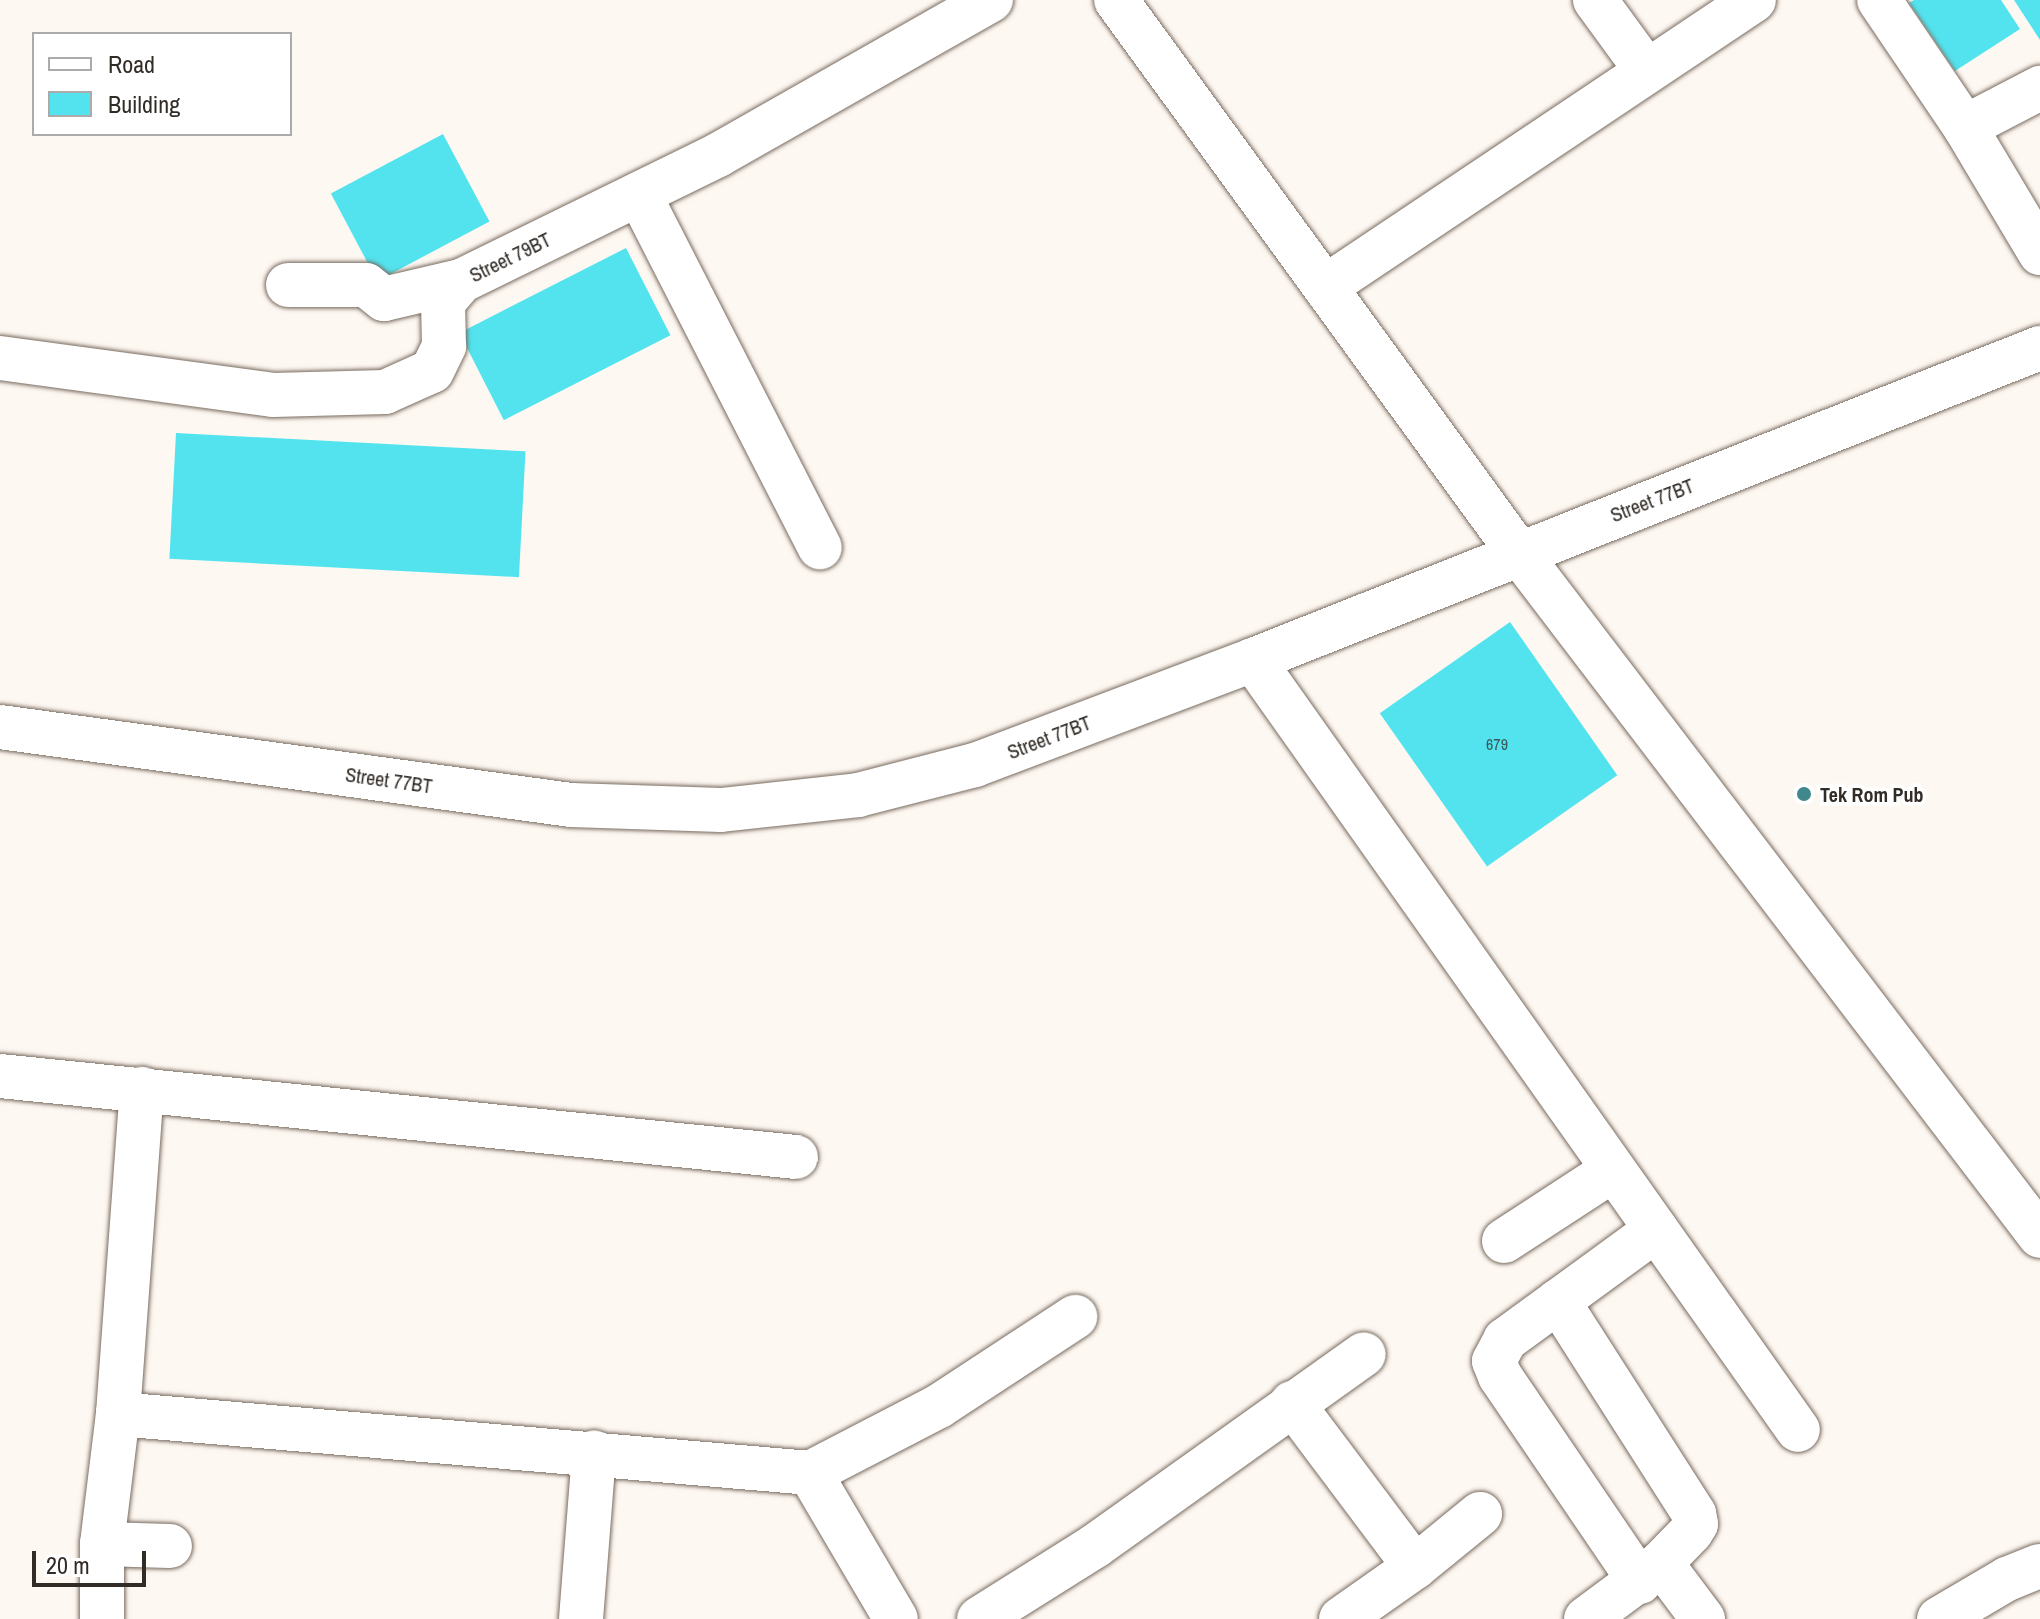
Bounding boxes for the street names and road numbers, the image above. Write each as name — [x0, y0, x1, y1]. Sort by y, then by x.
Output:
street label: Street 79BT — [465, 227, 555, 287]
street label: Street 77BT — [1607, 473, 1697, 527]
street label: Street 77BT — [1004, 710, 1094, 764]
street label: Street 77BT — [344, 762, 434, 798]

